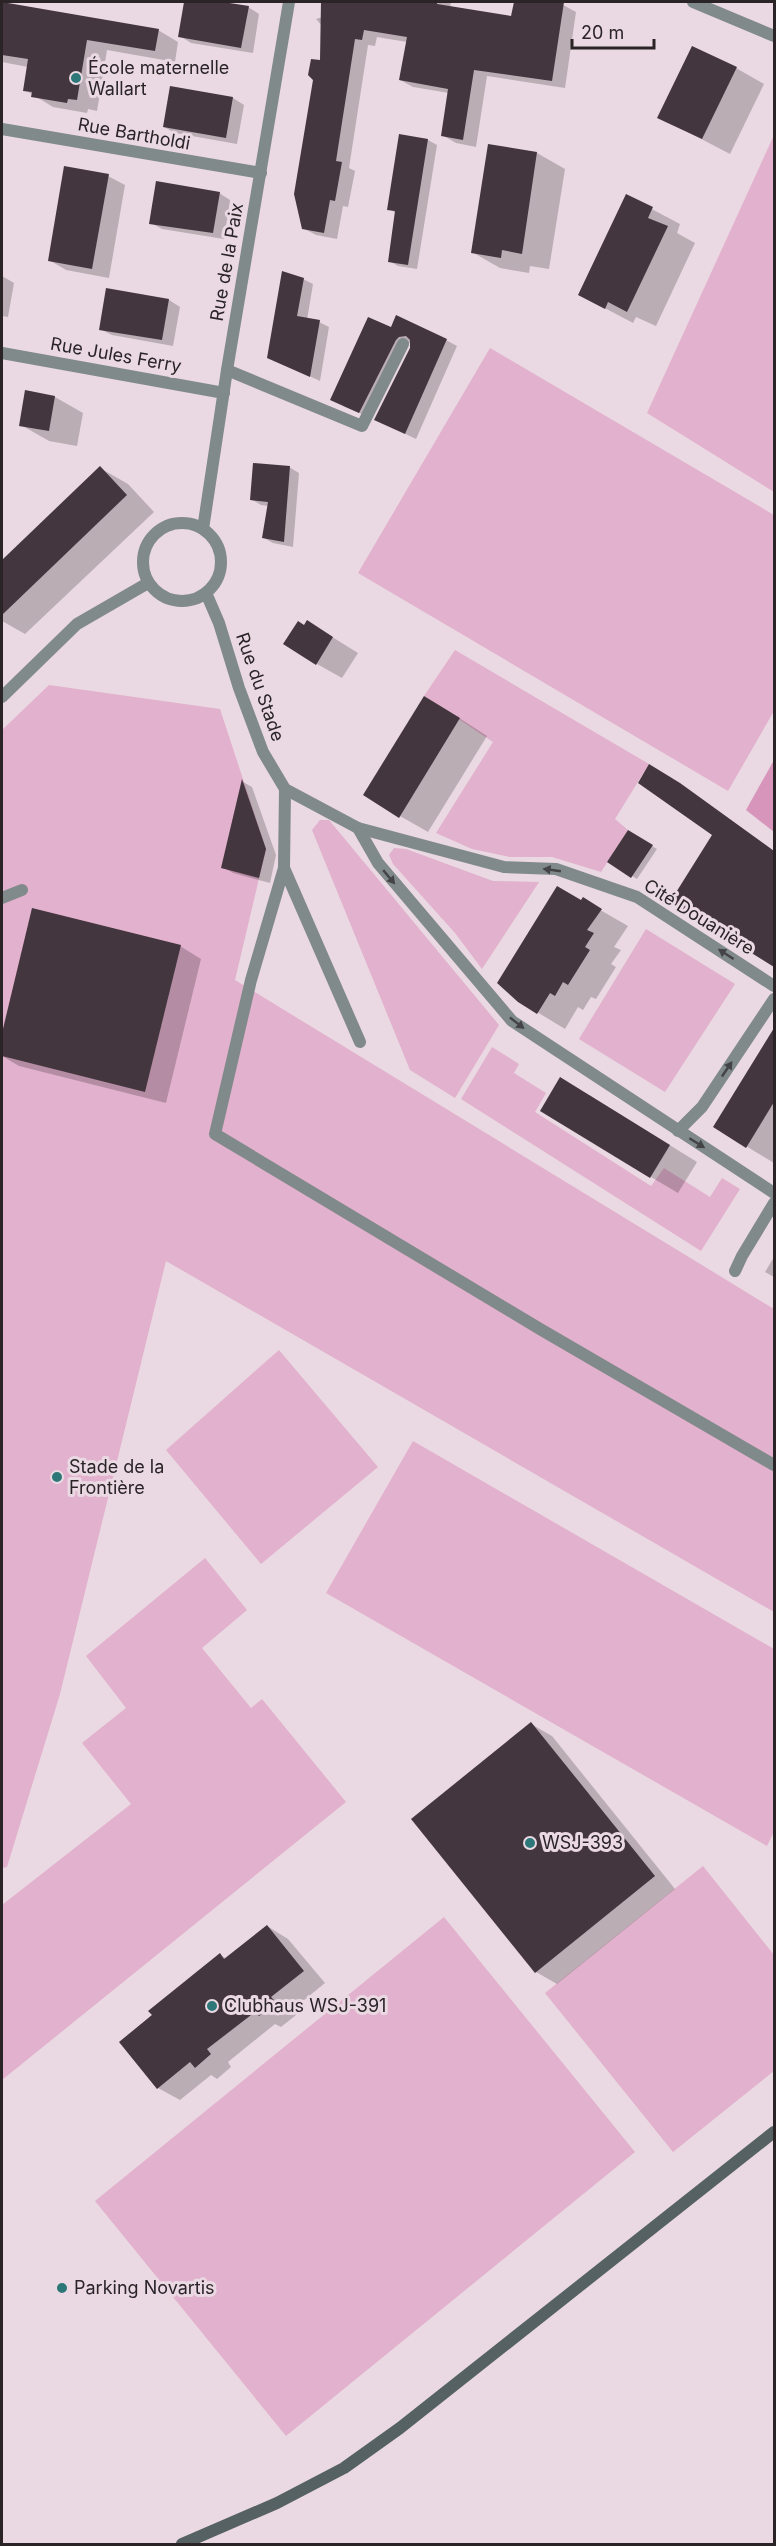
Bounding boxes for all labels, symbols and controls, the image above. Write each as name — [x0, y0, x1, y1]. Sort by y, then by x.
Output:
scale bar — [572, 12, 654, 50]
text: 20 m — [581, 22, 624, 43]
place label: École maternelle Wallart — [88, 56, 229, 99]
marker: École maternelle Wallart — [69, 71, 83, 85]
street label: Rue Bartholdi — [76, 113, 192, 154]
street label: Rue de la Paix — [206, 201, 247, 323]
street label: Rue Jules Ferry — [49, 333, 183, 376]
street label: Rue du Stade — [232, 630, 289, 744]
one-way arrow — [542, 865, 561, 874]
one-way arrow — [382, 869, 395, 884]
street label: Cité Douanière — [640, 874, 758, 959]
one-way arrow — [718, 948, 734, 960]
one-way arrow — [510, 1017, 525, 1029]
one-way arrow — [721, 1061, 732, 1077]
one-way arrow — [689, 1137, 705, 1148]
place label: Stade de la Frontière — [69, 1456, 164, 1498]
marker: Stade de la Frontière — [50, 1470, 64, 1484]
place label: WSJ-393 — [542, 1832, 623, 1853]
marker: WSJ-393 — [523, 1836, 537, 1850]
place label: Clubhaus WSJ-391 — [224, 1995, 386, 2016]
marker: Clubhaus WSJ-391 — [205, 1999, 219, 2013]
place label: Parking Novartis — [74, 2277, 215, 2298]
marker: Parking Novartis — [55, 2281, 69, 2295]

